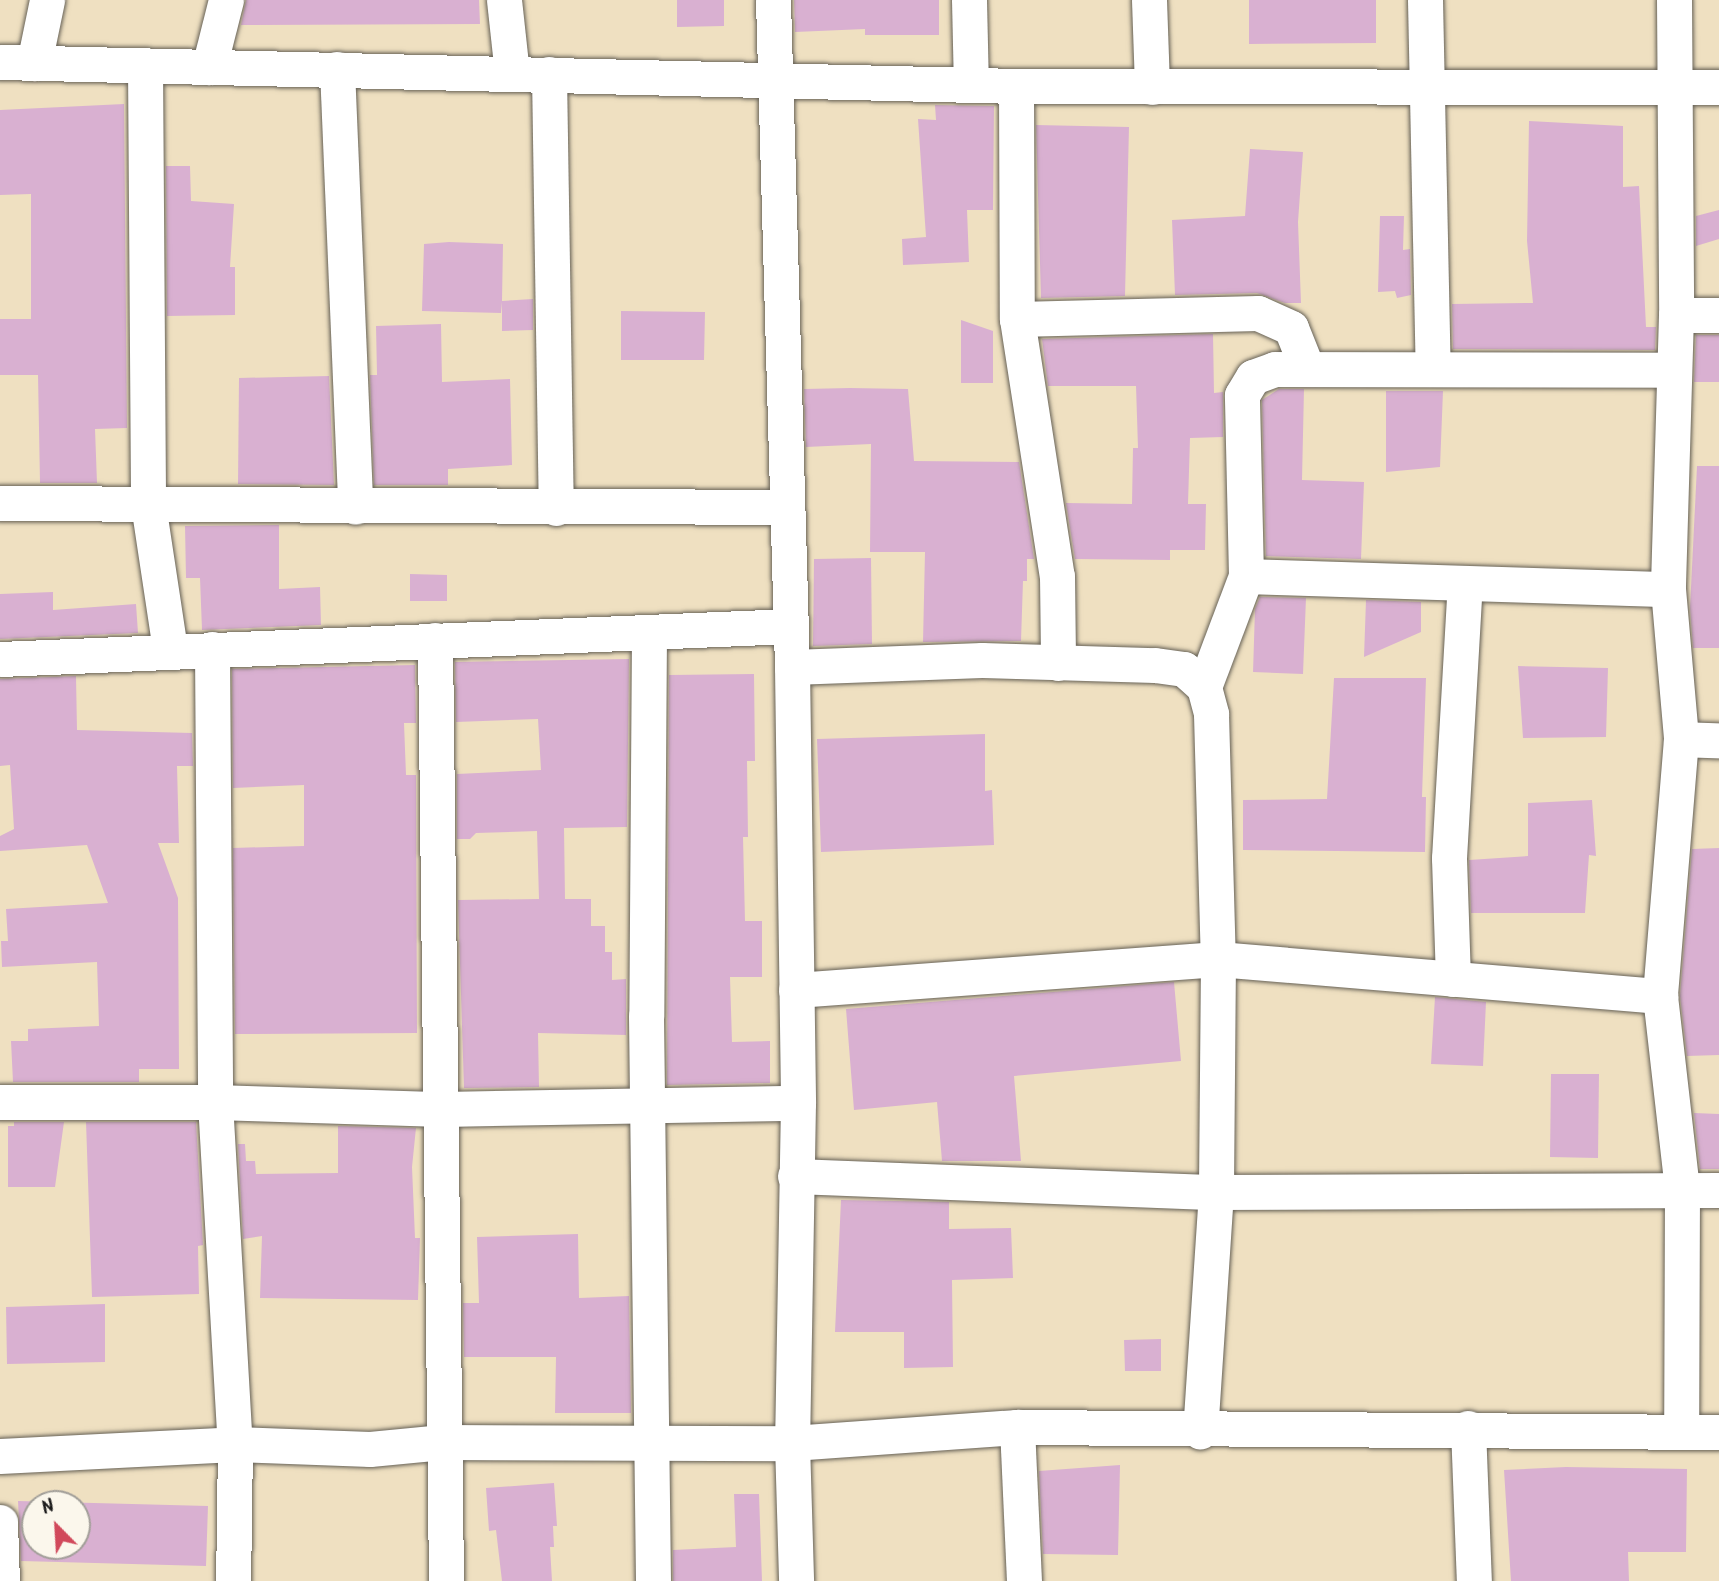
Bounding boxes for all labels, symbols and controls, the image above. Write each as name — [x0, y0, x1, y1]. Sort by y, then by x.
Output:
north arrow — [21, 1490, 91, 1560]
text: N — [37, 1491, 60, 1524]

